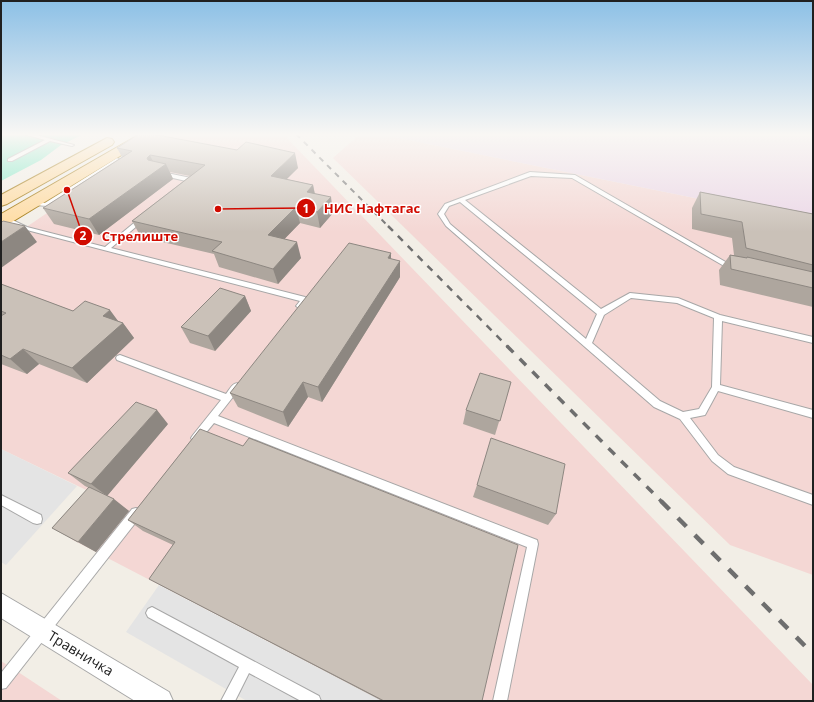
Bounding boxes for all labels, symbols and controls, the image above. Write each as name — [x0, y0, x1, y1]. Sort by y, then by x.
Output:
callout: НИС Нафтагас — [296, 196, 428, 221]
text: НИС Нафтагас — [324, 199, 421, 217]
text: 1 — [303, 200, 309, 217]
callout: Стрелиште — [73, 224, 186, 249]
text: 2 — [80, 227, 87, 244]
text: Стрелиште — [102, 227, 179, 245]
street label: Травничка — [45, 626, 117, 680]

